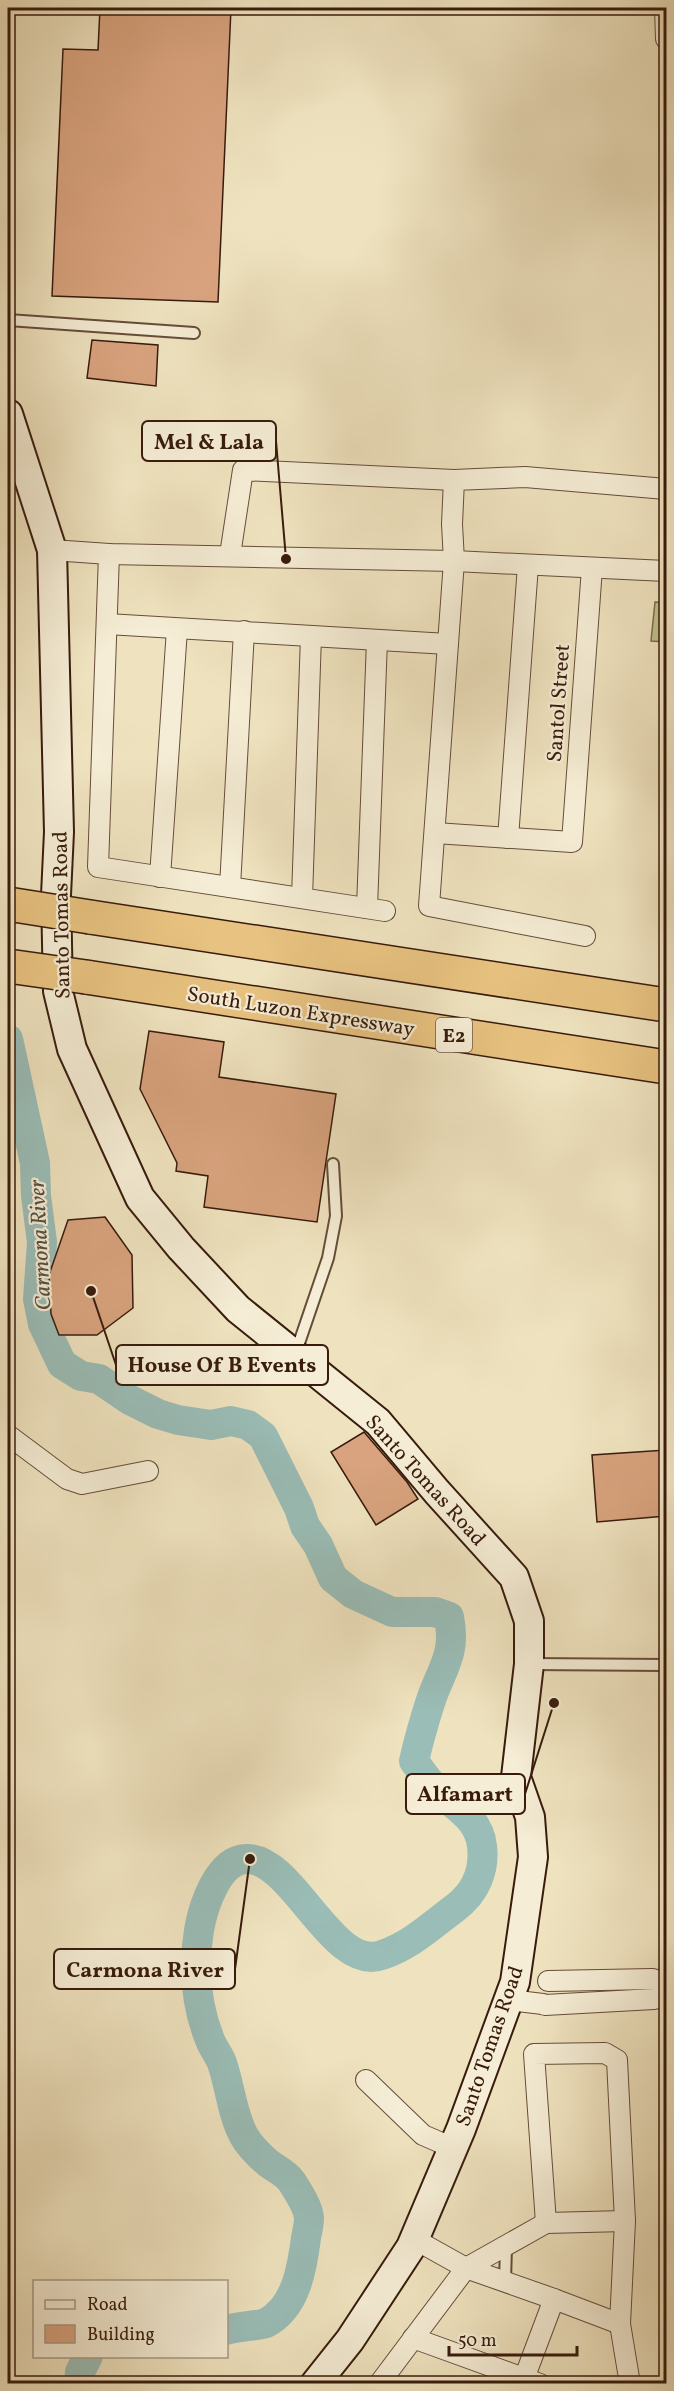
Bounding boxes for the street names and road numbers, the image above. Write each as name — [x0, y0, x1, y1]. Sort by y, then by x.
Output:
street label: Santol Street — [541, 643, 578, 763]
street label: Santo Tomas Road — [47, 831, 78, 999]
street label: South Luzon Expressway — [185, 980, 417, 1045]
road number: E2 — [436, 1018, 472, 1052]
street label: Santo Tomas Road — [358, 1409, 492, 1553]
street label: Santo Tomas Road — [449, 1962, 531, 2131]

